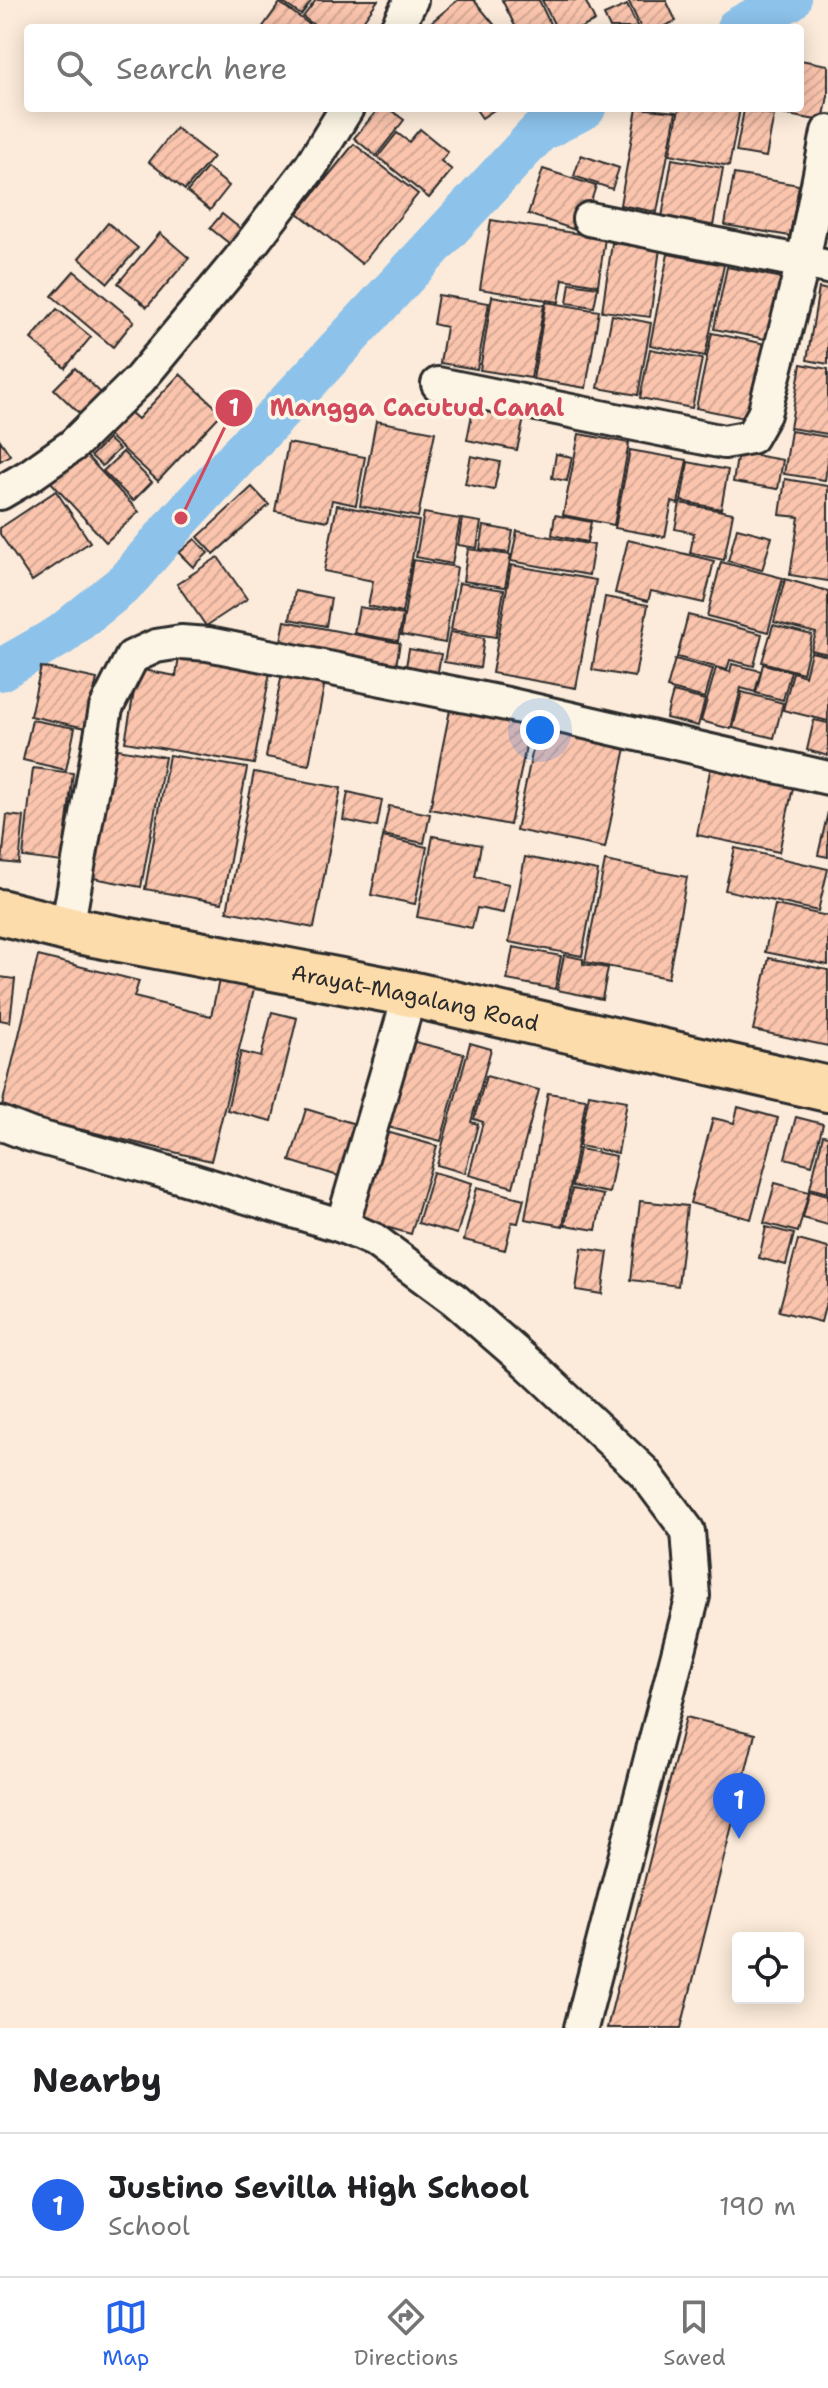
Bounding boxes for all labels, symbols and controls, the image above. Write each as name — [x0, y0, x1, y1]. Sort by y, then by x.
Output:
search box — [24, 24, 804, 112]
icon: search — [52, 46, 96, 90]
text: Search here — [116, 48, 287, 89]
callout: Mangga Cacutud Canal — [214, 384, 580, 432]
text: 1 — [229, 392, 239, 424]
text: Mangga Cacutud Canal — [270, 392, 564, 424]
your location — [520, 710, 560, 750]
street label: Arayat-Magalang Road — [289, 958, 542, 1038]
pin: 1 — [713, 1773, 765, 1839]
map controls — [732, 1932, 804, 2004]
button: locate — [732, 1932, 804, 2004]
text: Nearby — [32, 2057, 162, 2103]
text: Justino Sevilla High School — [108, 2167, 529, 2208]
text: 1 — [52, 2188, 64, 2223]
text: 190 m — [719, 2188, 796, 2223]
text: School — [108, 2208, 190, 2243]
tab: Map — [102, 2295, 149, 2372]
tab: Directions — [354, 2295, 459, 2372]
tab: Saved — [663, 2295, 726, 2372]

